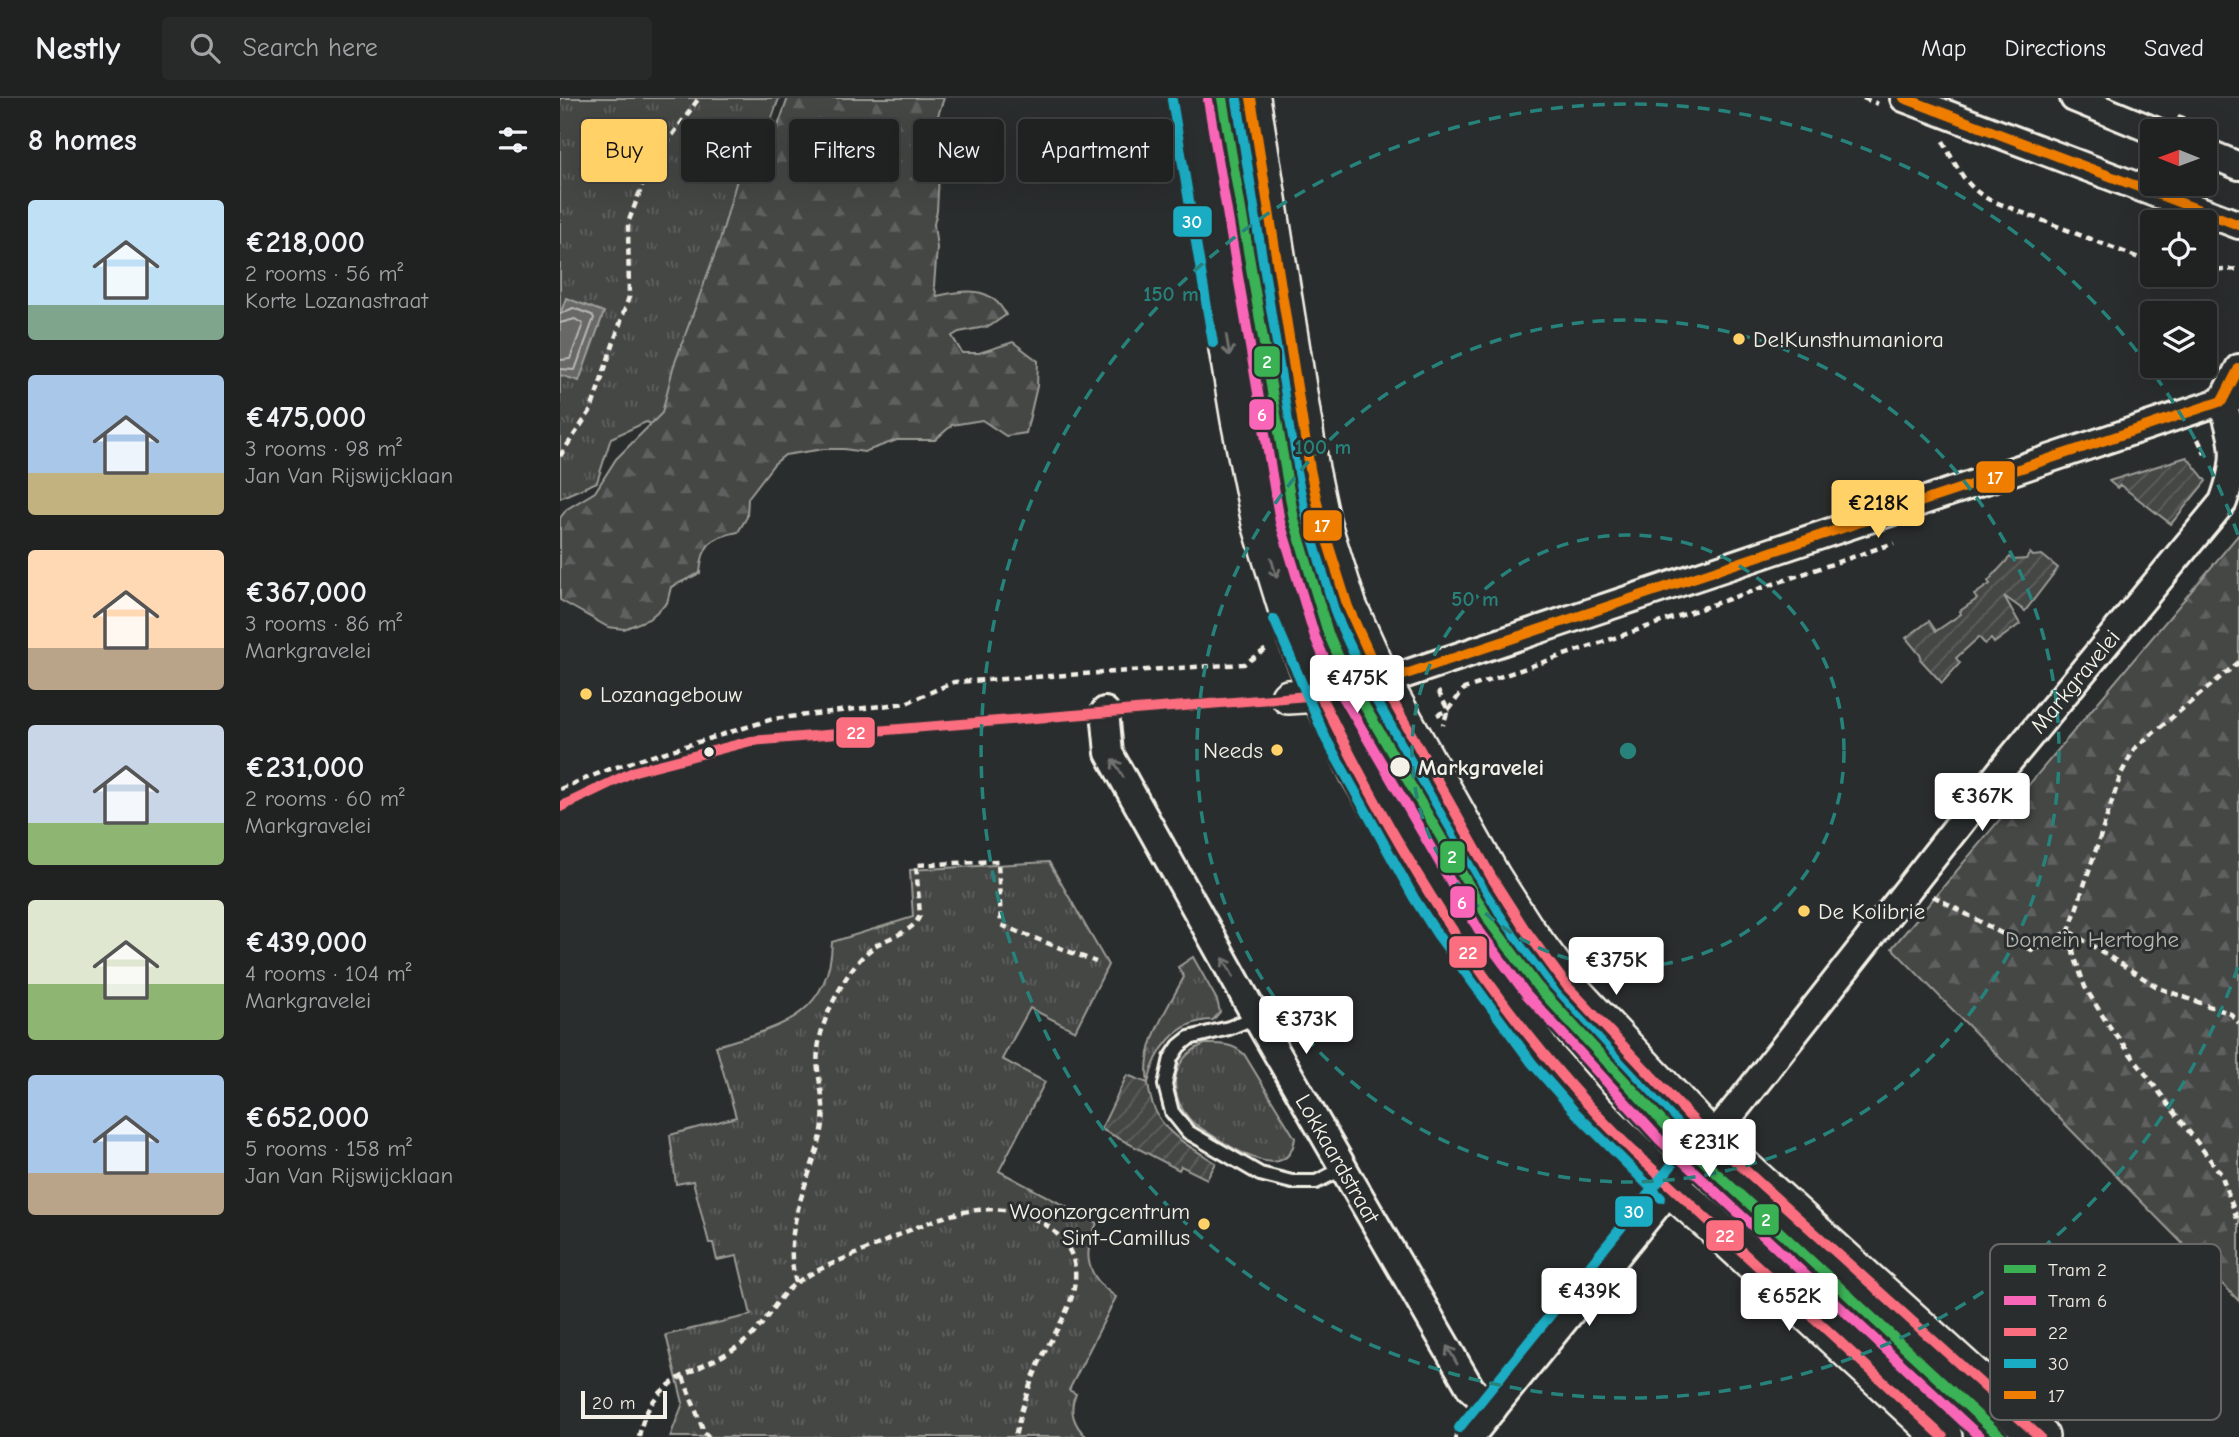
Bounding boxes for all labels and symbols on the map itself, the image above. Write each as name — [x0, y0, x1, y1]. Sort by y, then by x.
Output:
north arrow — [2140, 119, 2217, 196]
line badge: 30 — [1172, 205, 1213, 238]
text: 30 — [1182, 211, 1202, 233]
text: 150 m — [1143, 282, 1199, 306]
place label: De!Kunsthumaniora — [1753, 326, 1944, 353]
marker: De!Kunsthumaniora — [1731, 331, 1747, 347]
one-way arrow — [1222, 334, 1235, 357]
line badge: 2 — [1253, 345, 1281, 378]
text: 2 — [1262, 351, 1272, 373]
line badge: 6 — [1248, 398, 1275, 431]
text: 6 — [1257, 404, 1267, 426]
text: 100 m — [1295, 435, 1351, 459]
line badge: 17 — [1975, 460, 2016, 494]
text: 17 — [1987, 467, 2003, 489]
pin: €218K — [1829, 480, 1927, 540]
line badge: 17 — [1302, 509, 1343, 542]
text: 17 — [1314, 515, 1330, 537]
one-way arrow — [1268, 557, 1281, 579]
text: 50 m — [1451, 587, 1499, 611]
street label: Markgravelei — [2024, 624, 2125, 739]
pin: €475K — [1308, 656, 1406, 715]
place label: Lozanagebouw — [600, 681, 742, 708]
marker: Lozanagebouw — [578, 686, 594, 702]
line badge: 22 — [835, 716, 876, 749]
text: 22 — [847, 722, 865, 744]
place label: Needs — [1203, 737, 1263, 764]
centre of rings — [1616, 739, 1640, 763]
marker: Needs — [1269, 742, 1285, 758]
unlabelled marker — [702, 745, 716, 759]
place label: Markgravelei — [1418, 754, 1544, 781]
marker: Markgravelei — [1388, 755, 1412, 779]
one-way arrow — [1111, 759, 1125, 779]
pin: €367K — [1933, 774, 2031, 833]
line badge: 2 — [1439, 840, 1466, 874]
text: 2 — [1447, 846, 1457, 868]
line badge: 6 — [1449, 885, 1476, 919]
text: 6 — [1457, 892, 1467, 914]
place label: De Kolibrie — [1818, 898, 1925, 925]
marker: De Kolibrie — [1796, 903, 1812, 919]
park label: Domein Hertoghe — [2005, 926, 2179, 953]
line badge: 22 — [1448, 935, 1488, 969]
pin: €375K — [1567, 937, 1665, 997]
text: 22 — [1459, 942, 1477, 964]
one-way arrow — [1221, 957, 1234, 978]
pin: €373K — [1257, 996, 1355, 1056]
street label: Lokkaardstraat — [1290, 1089, 1386, 1229]
pin: €231K — [1660, 1119, 1758, 1179]
line badge: 30 — [1614, 1195, 1654, 1228]
place label: Woonzorgcentrum Sint-Camillus — [1010, 1198, 1190, 1251]
text: 30 — [1624, 1201, 1644, 1223]
line badge: 2 — [1753, 1203, 1780, 1236]
text: 2 — [1761, 1209, 1771, 1231]
marker: Woonzorgcentrum Sint-Camillus — [1196, 1216, 1212, 1232]
line badge: 22 — [1705, 1219, 1745, 1252]
text: 22 — [1716, 1225, 1734, 1247]
legend — [1990, 1244, 2221, 1420]
text: Tram 2 — [2048, 1259, 2107, 1281]
pin: €439K — [1540, 1268, 1638, 1328]
pin: €652K — [1740, 1274, 1838, 1333]
text: Tram 6 — [2048, 1290, 2107, 1312]
text: 22 — [2048, 1322, 2068, 1344]
one-way arrow — [1445, 1346, 1459, 1366]
text: 30 — [2048, 1353, 2069, 1375]
text: 17 — [2048, 1385, 2065, 1407]
scale bar — [581, 1388, 667, 1420]

